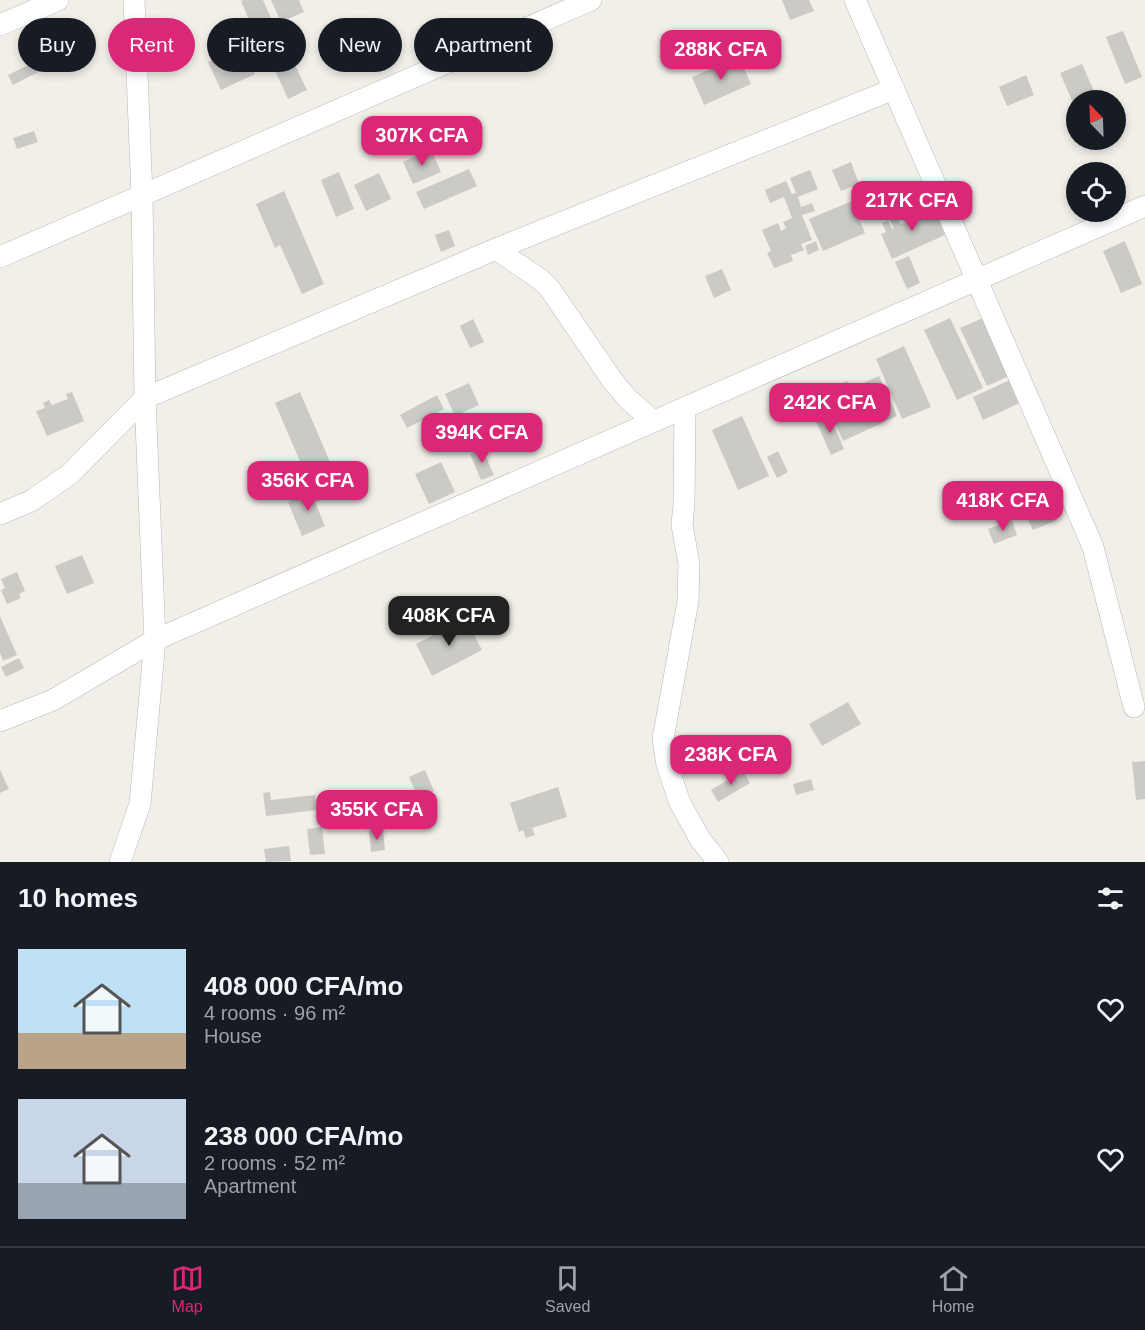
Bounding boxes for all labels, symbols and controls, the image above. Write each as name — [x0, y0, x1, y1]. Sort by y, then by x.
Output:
chip: Buy — [18, 18, 96, 72]
chip: Rent — [108, 18, 195, 72]
chip: Filters — [207, 18, 306, 72]
chip: New — [318, 18, 402, 72]
chip: Apartment — [414, 18, 553, 72]
pin: 288K CFA — [659, 30, 783, 81]
text: 288K CFA — [674, 38, 768, 60]
north arrow — [1066, 90, 1126, 150]
map controls — [1066, 90, 1126, 222]
pin: 307K CFA — [360, 116, 484, 167]
text: 307K CFA — [375, 124, 469, 146]
button: locate — [1066, 162, 1126, 222]
pin: 217K CFA — [850, 181, 974, 232]
text: 217K CFA — [865, 189, 959, 211]
pin: 242K CFA — [768, 383, 892, 434]
text: 242K CFA — [783, 391, 877, 413]
pin: 394K CFA — [420, 413, 544, 464]
text: 394K CFA — [435, 421, 529, 443]
pin: 356K CFA — [246, 461, 370, 512]
text: 356K CFA — [261, 469, 355, 491]
pin: 418K CFA — [941, 481, 1065, 532]
text: 418K CFA — [956, 489, 1050, 511]
pin: 408K CFA — [387, 596, 511, 647]
text: 408K CFA — [402, 604, 496, 626]
pin: 238K CFA — [669, 735, 793, 786]
text: 238K CFA — [684, 743, 778, 765]
pin: 355K CFA — [315, 790, 439, 841]
text: 355K CFA — [330, 798, 424, 820]
icon: filters — [1094, 882, 1127, 915]
text: 10 homes — [18, 883, 138, 913]
text: 408 000 CFA/mo — [204, 971, 403, 1001]
icon: home — [66, 973, 138, 1045]
icon: heart — [1094, 993, 1127, 1026]
text: 4 rooms · 96 m² — [204, 1002, 345, 1024]
text: House — [204, 1025, 262, 1047]
text: 238 000 CFA/mo — [204, 1121, 403, 1151]
icon: home — [66, 1123, 138, 1195]
icon: heart — [1094, 1143, 1127, 1176]
text: 2 rooms · 52 m² — [204, 1152, 345, 1174]
text: Apartment — [204, 1175, 296, 1197]
tab: Map — [171, 1262, 204, 1316]
tab: Saved — [545, 1262, 590, 1316]
tab: Home — [932, 1262, 974, 1316]

